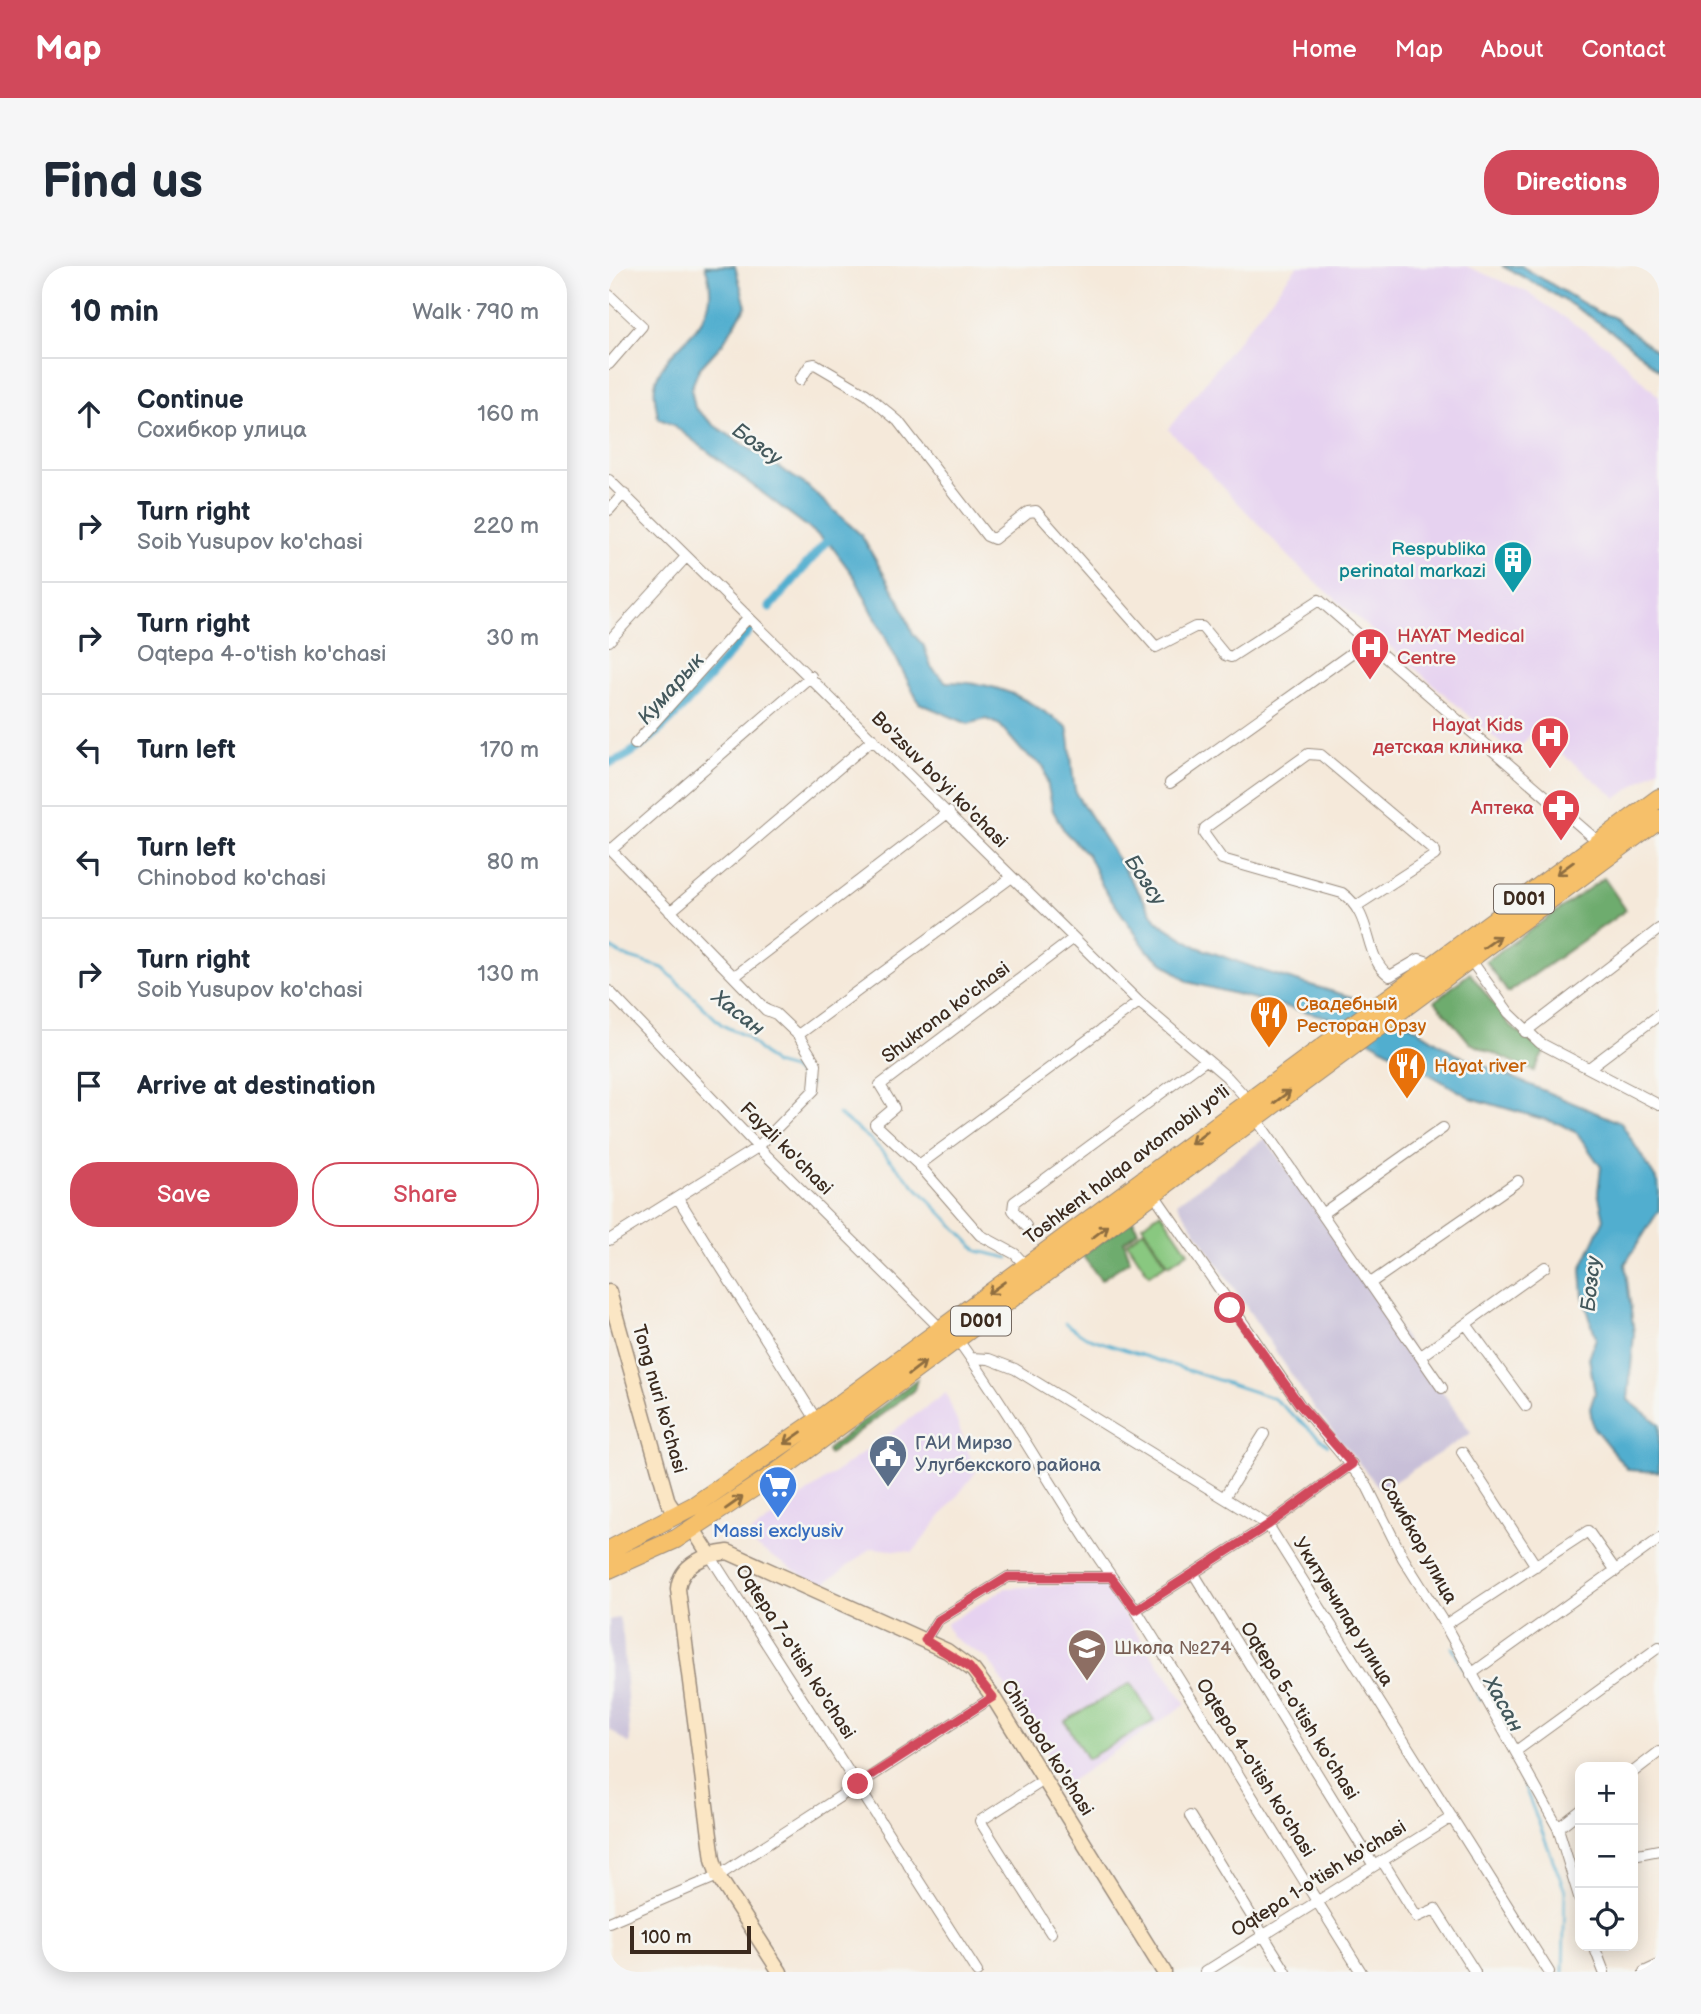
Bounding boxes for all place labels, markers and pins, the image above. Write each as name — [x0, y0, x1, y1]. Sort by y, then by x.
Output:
place label: Respublika perinatal markazi — [1339, 538, 1486, 583]
building icon: Respublika perinatal markazi — [1492, 539, 1534, 594]
place label: HAYAT Medical Centre — [1397, 625, 1524, 670]
hospital icon: HAYAT Medical Centre — [1349, 626, 1391, 681]
place label: Hayat Kids детская клиника — [1373, 714, 1523, 759]
hospital icon: Hayat Kids детская клиника — [1529, 715, 1571, 770]
pharmacy icon: Аптека — [1540, 787, 1582, 842]
place label: Аптека — [1470, 797, 1534, 820]
place label: Свадебный Ресторан Орзу — [1296, 993, 1426, 1038]
restaurant icon: Свадебный Ресторан Орзу — [1248, 994, 1290, 1049]
restaurant icon: Hayat river — [1386, 1045, 1428, 1100]
place label: Hayat river — [1434, 1055, 1527, 1078]
place label: ГАИ Мирзо Улугбекского района — [915, 1432, 1101, 1477]
public building icon: ГАИ Мирзо Улугбекского района — [867, 1433, 909, 1488]
supermarket icon: Massi exclyusiv — [757, 1464, 799, 1519]
place label: Massi exclyusiv — [713, 1520, 844, 1543]
school or university icon: Школа №274 — [1066, 1627, 1108, 1682]
place label: Школа №274 — [1114, 1637, 1232, 1660]

